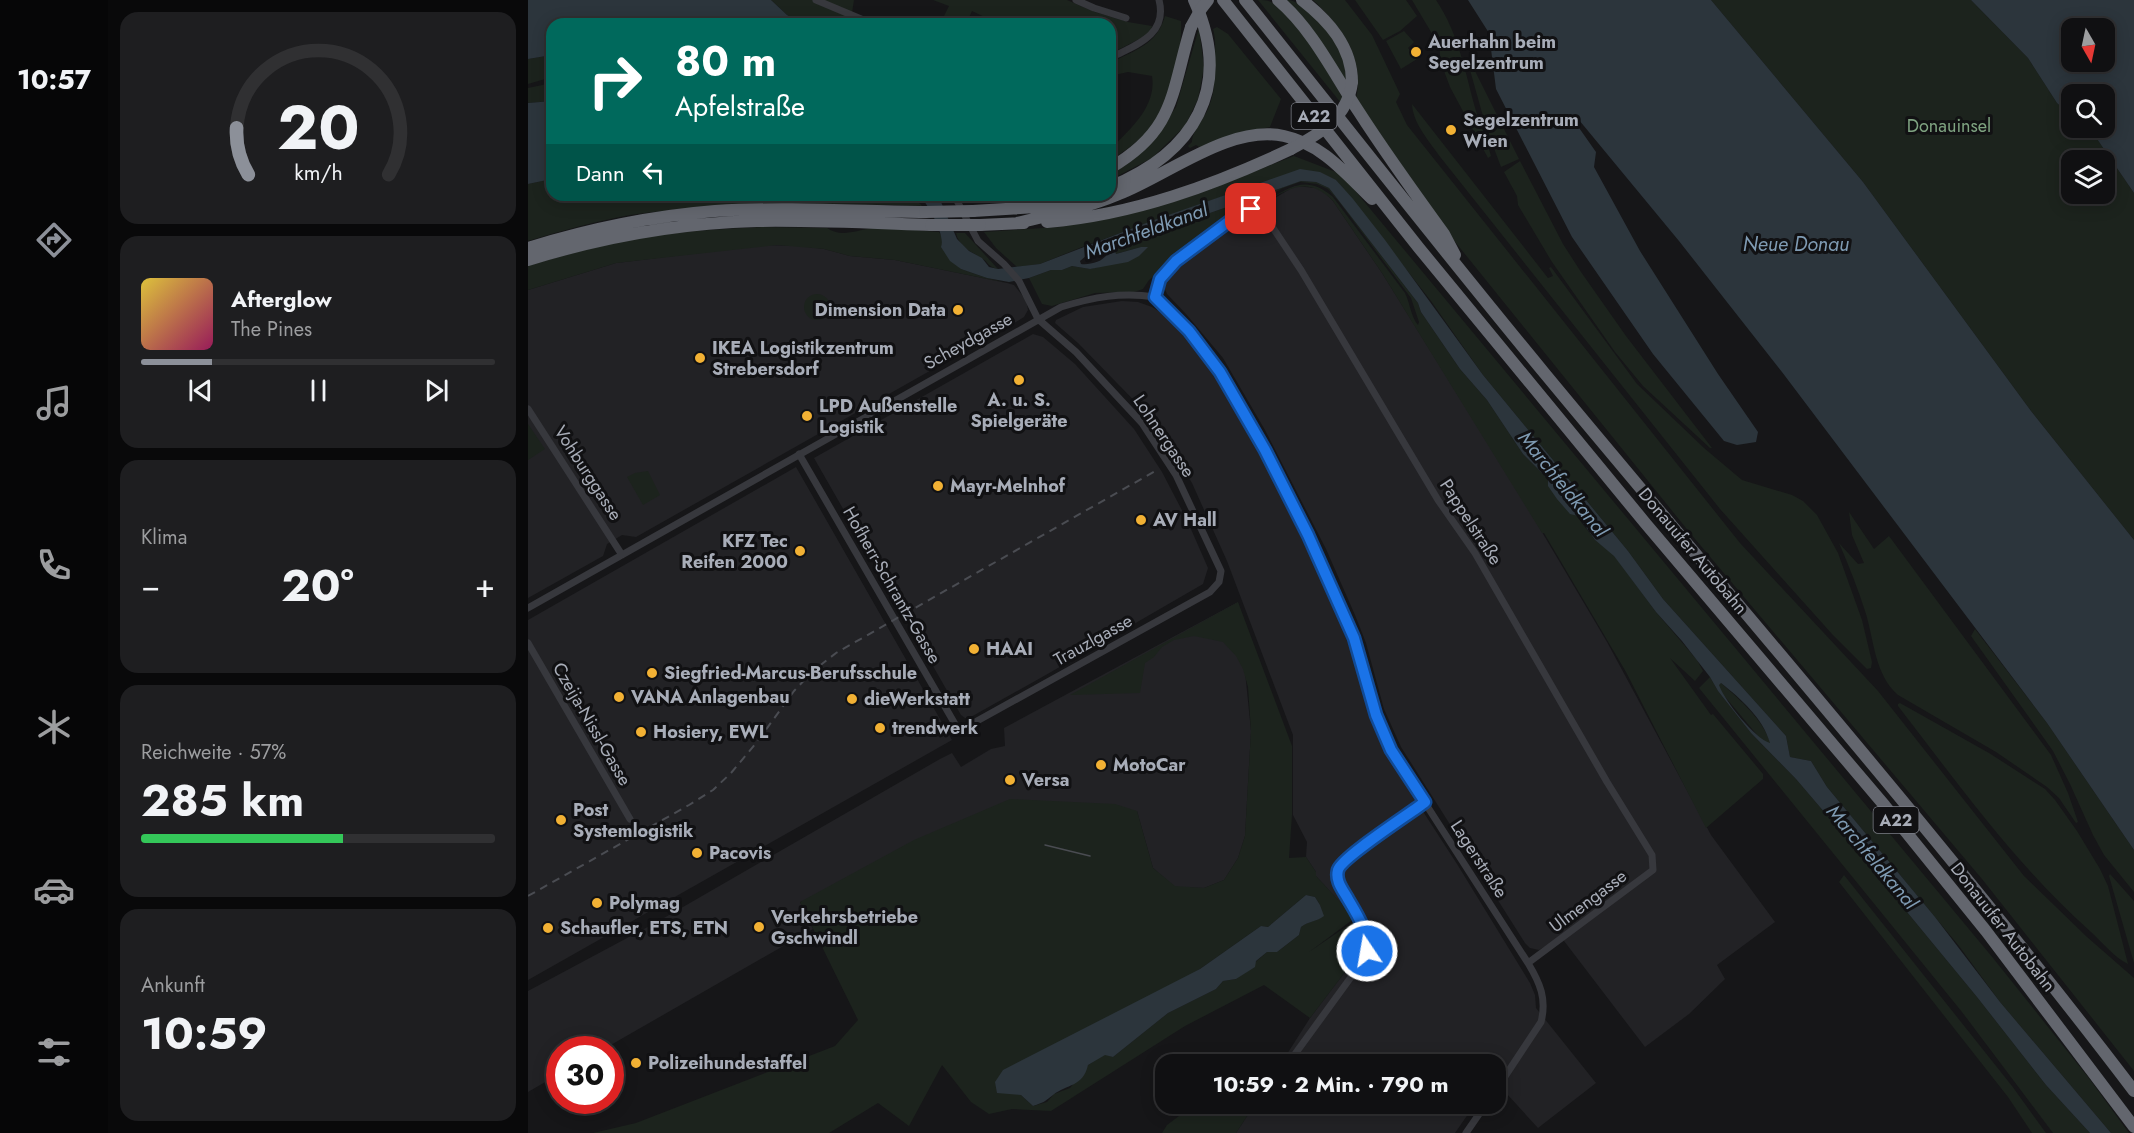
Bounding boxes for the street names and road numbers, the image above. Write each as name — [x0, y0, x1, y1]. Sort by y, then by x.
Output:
road number: A22 — [1292, 103, 1336, 129]
street label: Scheydgasse — [919, 306, 1017, 376]
street label: Lohnergasse — [1127, 389, 1201, 483]
street label: Vohburggasse — [548, 421, 628, 525]
street label: Pappelstraße — [1433, 474, 1509, 570]
street label: Donauufer Autobahn — [1632, 482, 1754, 620]
street label: Hofherr-Schrantz-Gasse — [836, 502, 948, 668]
street label: Trauzlgasse — [1049, 608, 1137, 672]
street label: Czeija-Nissl-Gasse — [546, 657, 638, 791]
road number: A22 — [1874, 807, 1918, 833]
street label: Lagerstraße — [1444, 815, 1514, 903]
street label: Donauufer Autobahn — [1944, 857, 2062, 997]
street label: Ulmengasse — [1544, 863, 1632, 939]

